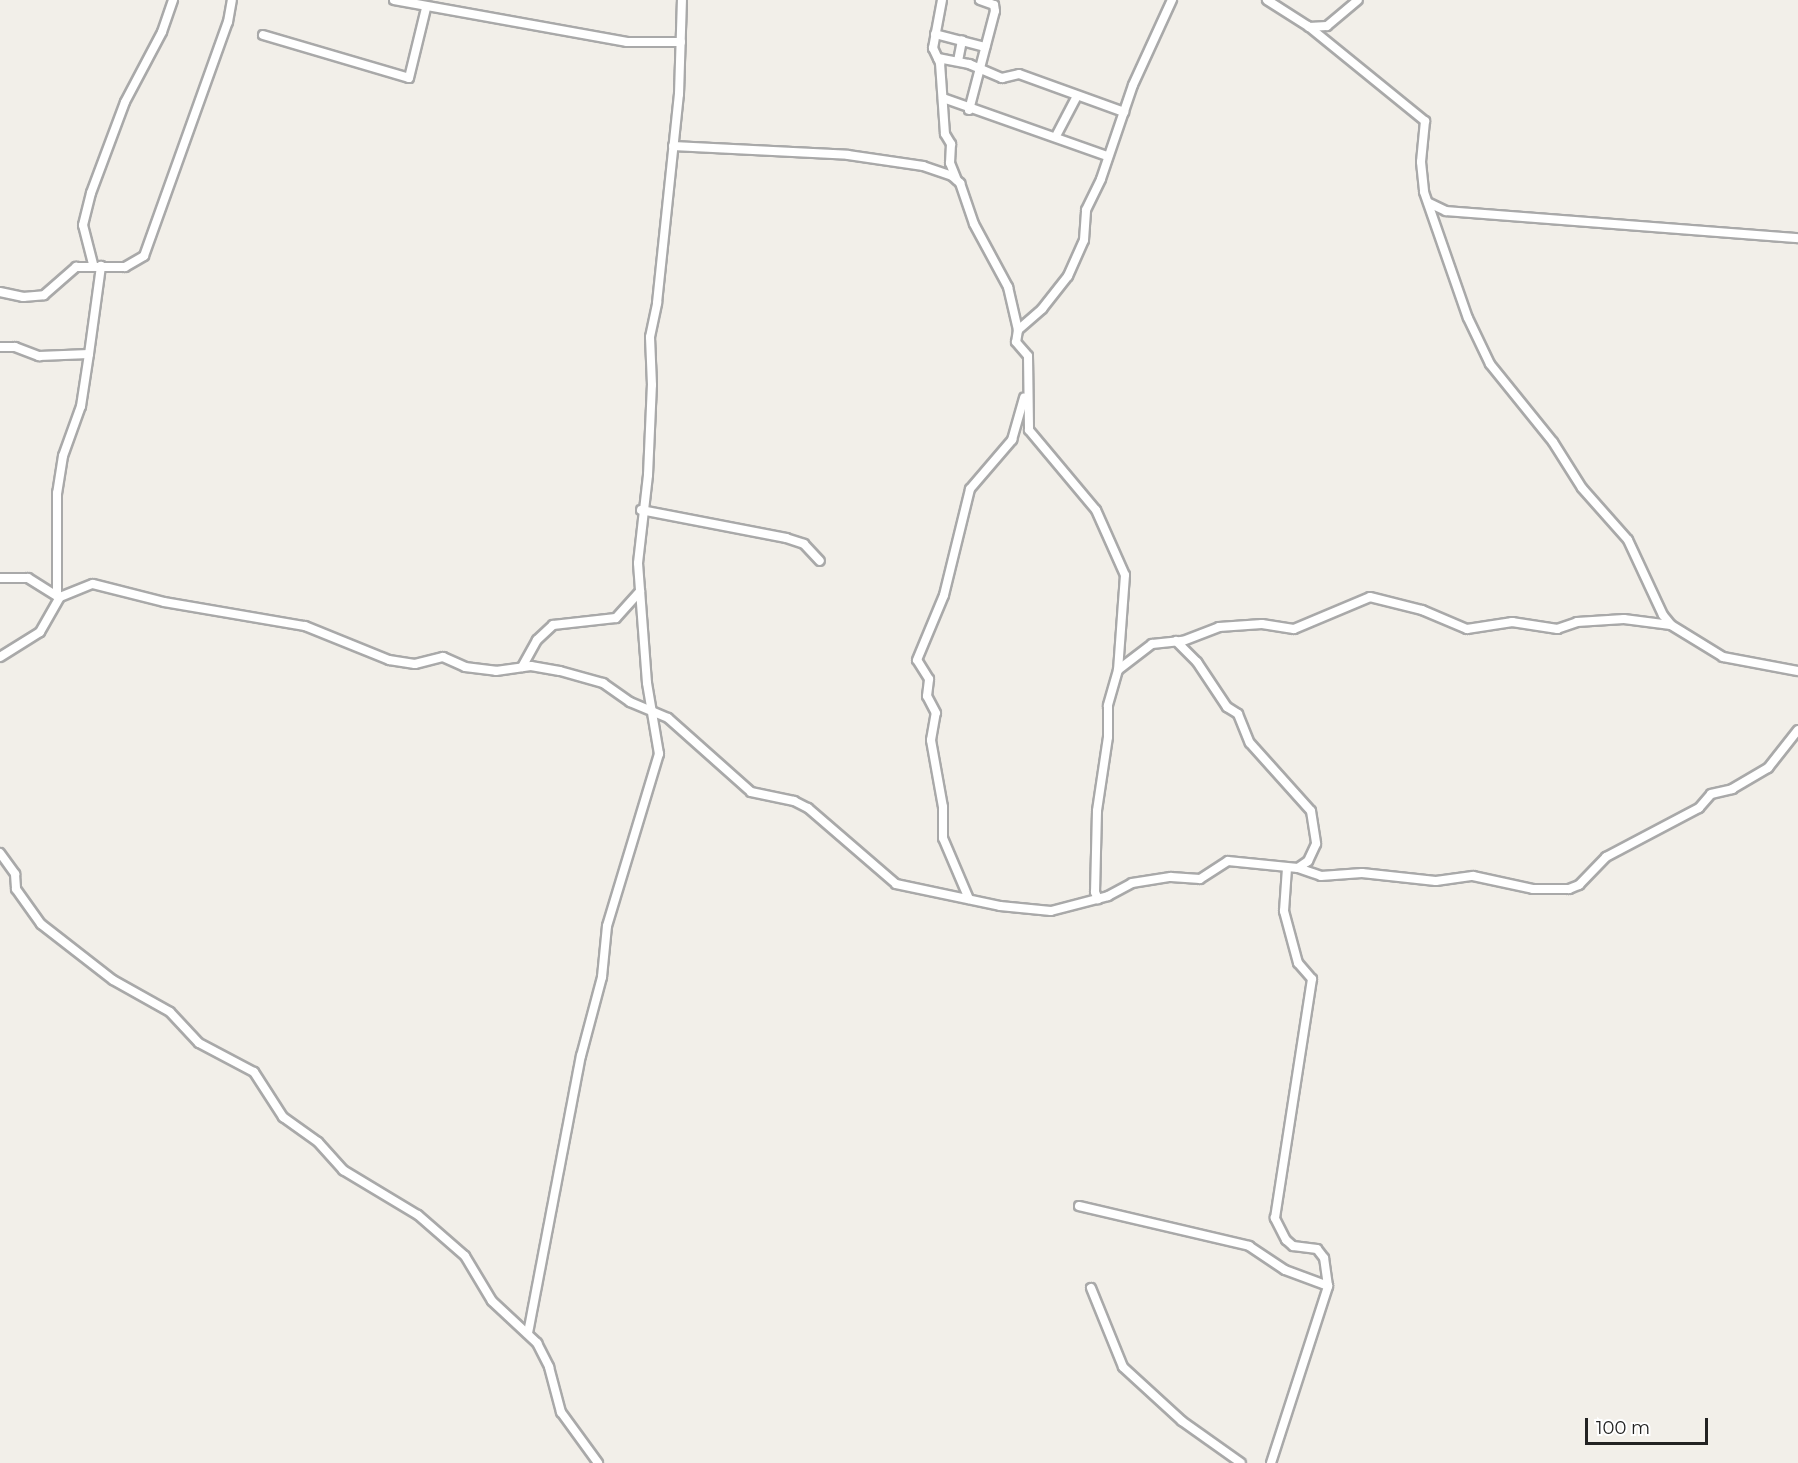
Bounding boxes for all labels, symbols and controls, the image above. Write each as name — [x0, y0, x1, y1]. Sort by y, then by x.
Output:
scale bar — [1588, 1406, 1711, 1444]
text: 100 m — [1596, 1417, 1650, 1439]

